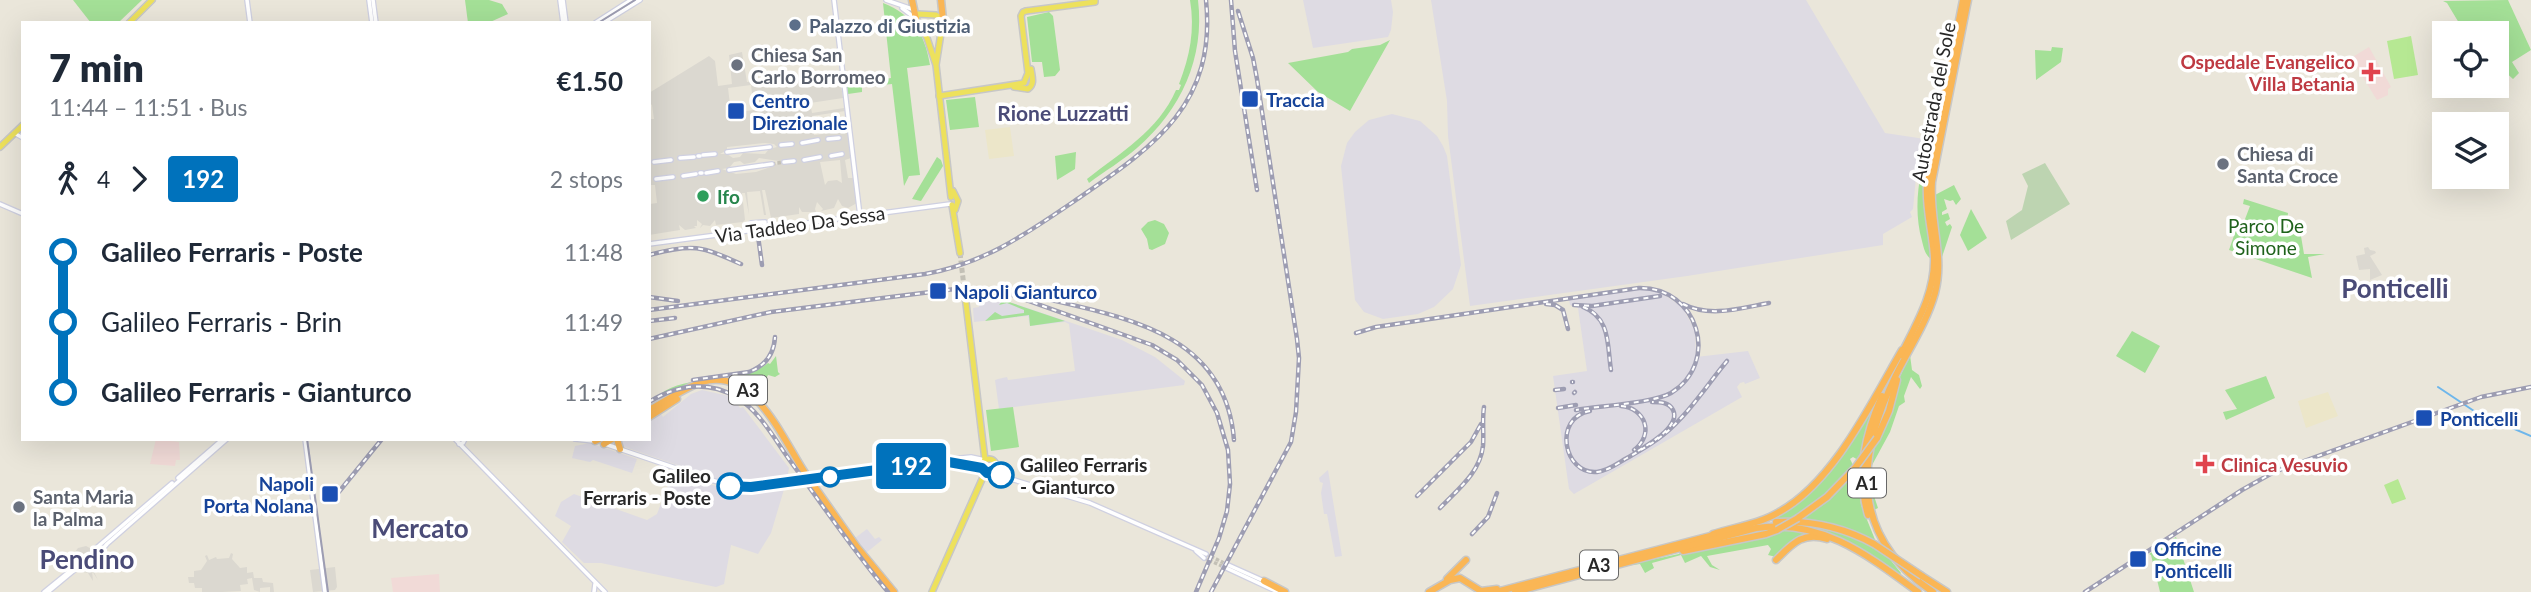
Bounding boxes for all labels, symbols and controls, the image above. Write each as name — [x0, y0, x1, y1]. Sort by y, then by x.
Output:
place label: Palazzo di Giustizia — [809, 14, 971, 37]
marker: Palazzo di Giustizia — [787, 17, 803, 33]
street label: Autostrada del Sole — [1906, 20, 1960, 184]
map controls — [2432, 21, 2509, 189]
button: locate — [2432, 21, 2509, 98]
place label: Chiesa San Carlo Borromeo — [751, 43, 886, 88]
text: 7 min — [49, 44, 144, 90]
place label: Ospedale Evangelico Villa Betania — [2180, 50, 2355, 95]
marker: Chiesa San Carlo Borromeo — [729, 57, 745, 73]
marker: Ospedale Evangelico Villa Betania — [2361, 62, 2381, 82]
text: €1.50 — [557, 65, 623, 97]
place label: Traccia — [1266, 88, 1325, 111]
place label: Centro Direzionale — [752, 89, 848, 134]
marker: Traccia — [1240, 89, 1260, 109]
text: 11:44 – 11:51 · Bus — [49, 93, 248, 121]
district label: Rione Luzzatti — [997, 100, 1129, 125]
marker: Centro Direzionale — [726, 101, 746, 121]
button: layers — [2432, 112, 2509, 189]
place label: Chiesa di Santa Croce — [2237, 142, 2338, 187]
marker: Chiesa di Santa Croce — [2215, 156, 2231, 172]
icon: walk — [49, 160, 87, 198]
icon: forward — [120, 160, 158, 198]
text: 192 — [182, 164, 224, 193]
text: 4 — [97, 165, 110, 193]
text: 2 stops — [550, 165, 623, 193]
place label: Ifo — [717, 185, 740, 208]
marker: Ifo — [695, 188, 711, 204]
street label: Via Taddeo Da Sessa — [714, 201, 886, 247]
park label: Parco De Simone — [2228, 214, 2304, 259]
text: Galileo Ferraris - Poste — [101, 236, 363, 268]
text: 11:48 — [564, 238, 623, 266]
district label: Ponticelli — [2341, 272, 2449, 304]
place label: Napoli Gianturco — [954, 280, 1097, 303]
marker: Napoli Gianturco — [928, 281, 948, 301]
text: Galileo Ferraris - Brin — [101, 306, 342, 338]
text: 11:49 — [564, 308, 623, 336]
text: Galileo Ferraris - Gianturco — [101, 376, 412, 408]
road number: A3 — [729, 376, 767, 404]
text: 11:51 — [564, 378, 623, 406]
place label: Ponticelli — [2440, 407, 2518, 430]
marker: Ponticelli — [2414, 408, 2434, 428]
line badge: 192 — [871, 443, 951, 489]
text: 192 — [890, 451, 932, 480]
place label: Galileo Ferraris - Gianturco — [1020, 453, 1147, 498]
place label: Clinica Vesuvio — [2221, 453, 2348, 476]
marker: Clinica Vesuvio — [2195, 454, 2215, 474]
marker: Galileo Ferraris - Gianturco — [988, 462, 1014, 488]
place label: Galileo Ferraris - Poste — [583, 464, 711, 509]
unlabelled marker — [820, 467, 840, 487]
road number: A1 — [1848, 468, 1886, 498]
place label: Napoli Porta Nolana — [203, 472, 314, 517]
marker: Galileo Ferraris - Poste — [717, 473, 743, 499]
marker: Napoli Porta Nolana — [320, 484, 340, 504]
place label: Santa Maria la Palma — [33, 485, 134, 530]
marker: Santa Maria la Palma — [11, 499, 27, 515]
district label: Mercato — [371, 512, 469, 544]
place label: Officine Ponticelli — [2154, 537, 2232, 582]
district label: Pendino — [40, 543, 135, 575]
marker: Officine Ponticelli — [2128, 549, 2148, 569]
road number: A3 — [1580, 550, 1618, 580]

